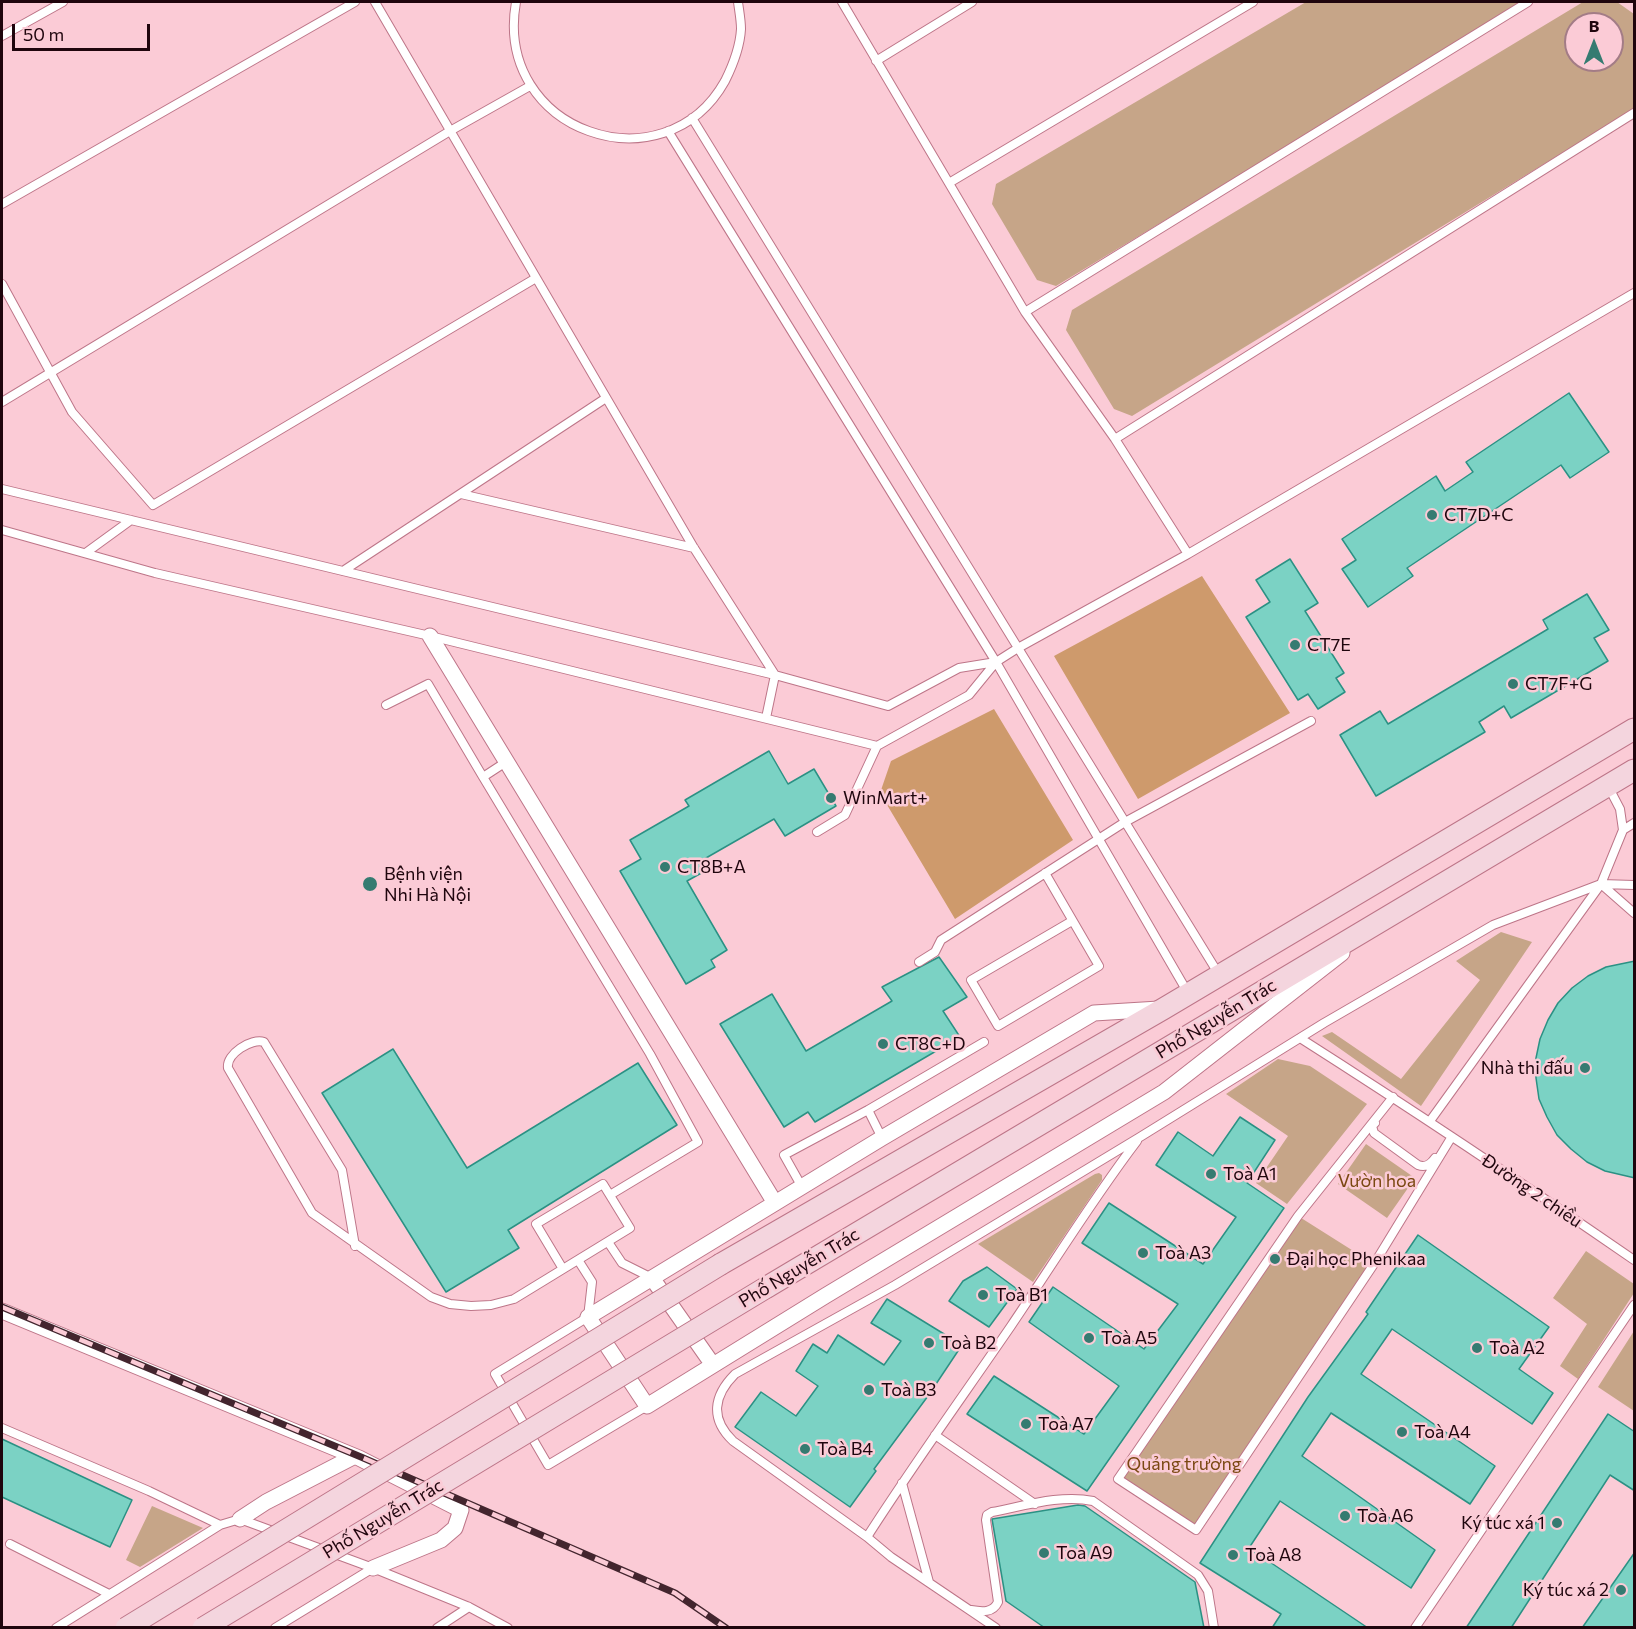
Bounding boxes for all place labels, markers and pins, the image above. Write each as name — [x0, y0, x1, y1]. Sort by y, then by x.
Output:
place label: CT7D+C — [1444, 504, 1514, 526]
marker: CT7D+C — [1425, 508, 1439, 522]
place label: CT7E — [1307, 634, 1351, 656]
marker: CT7E — [1288, 638, 1302, 652]
place label: CT7F+G — [1525, 673, 1592, 695]
marker: CT7F+G — [1506, 677, 1520, 691]
place label: WinMart+ — [843, 787, 928, 809]
marker: WinMart+ — [824, 791, 838, 805]
place label: CT8B+A — [677, 856, 746, 878]
marker: CT8B+A — [658, 860, 672, 874]
place label: Bệnh viện Nhi Hà Nội — [384, 863, 471, 906]
marker: Bệnh viện Nhi Hà Nội — [361, 875, 379, 893]
place label: CT8C+D — [895, 1033, 965, 1055]
marker: CT8C+D — [876, 1037, 890, 1051]
place label: Nhà thi đấu — [1481, 1057, 1573, 1079]
marker: Nhà thi đấu — [1578, 1061, 1592, 1075]
place label: Toà A1 — [1223, 1163, 1277, 1185]
marker: Toà A1 — [1204, 1167, 1218, 1181]
place label: Toà A3 — [1155, 1242, 1211, 1264]
marker: Toà A3 — [1136, 1246, 1150, 1260]
place label: Đại học Phenikaa — [1287, 1248, 1426, 1270]
marker: Đại học Phenikaa — [1268, 1252, 1282, 1266]
place label: Toà B1 — [995, 1284, 1048, 1306]
marker: Toà B1 — [976, 1288, 990, 1302]
place label: Toà A5 — [1101, 1327, 1157, 1349]
marker: Toà A5 — [1082, 1331, 1096, 1345]
place label: Toà B2 — [941, 1332, 996, 1354]
marker: Toà B2 — [922, 1336, 936, 1350]
place label: Toà A2 — [1489, 1337, 1545, 1359]
marker: Toà A2 — [1470, 1341, 1484, 1355]
place label: Toà B3 — [881, 1379, 937, 1401]
marker: Toà B3 — [862, 1383, 876, 1397]
place label: Toà A7 — [1038, 1413, 1094, 1435]
marker: Toà A7 — [1019, 1417, 1033, 1431]
place label: Toà A4 — [1414, 1421, 1471, 1443]
marker: Toà A4 — [1395, 1425, 1409, 1439]
place label: Toà B4 — [817, 1438, 873, 1460]
marker: Toà B4 — [798, 1442, 812, 1456]
place label: Toà A6 — [1357, 1505, 1414, 1527]
marker: Toà A6 — [1338, 1509, 1352, 1523]
place label: Ký túc xá 1 — [1461, 1512, 1545, 1534]
marker: Ký túc xá 1 — [1550, 1516, 1564, 1530]
place label: Toà A9 — [1056, 1542, 1113, 1564]
place label: Toà A8 — [1245, 1544, 1302, 1566]
marker: Toà A9 — [1037, 1546, 1051, 1560]
marker: Toà A8 — [1226, 1548, 1240, 1562]
place label: Ký túc xá 2 — [1523, 1579, 1609, 1601]
marker: Ký túc xá 2 — [1614, 1583, 1628, 1597]

